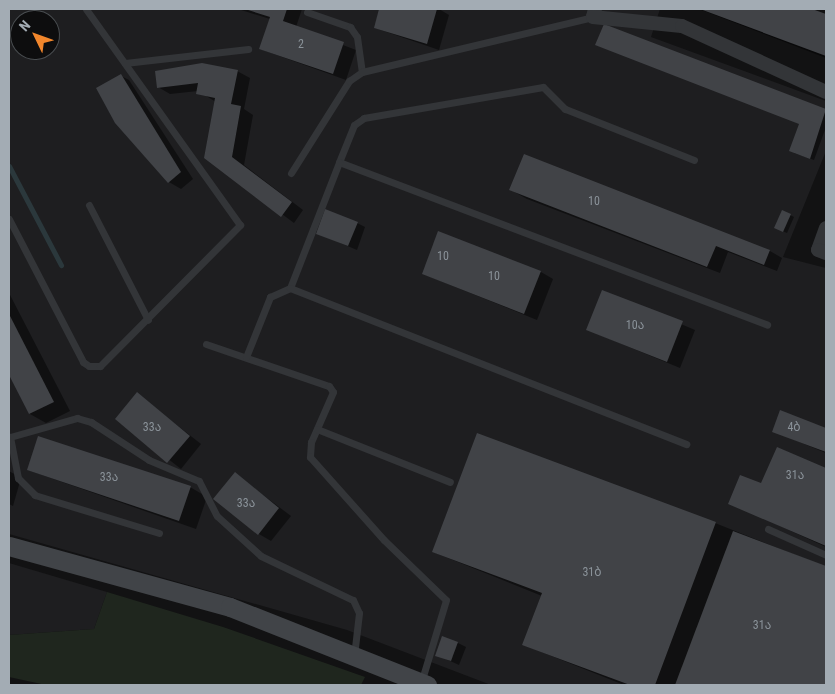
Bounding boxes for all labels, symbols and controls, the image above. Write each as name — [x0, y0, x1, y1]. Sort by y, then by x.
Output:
north arrow — [10, 10, 60, 60]
text: N — [16, 17, 33, 34]
house number: 2 — [298, 38, 304, 52]
house number: 10 — [588, 195, 600, 209]
house number: 10 — [437, 250, 449, 264]
house number: 10 — [488, 270, 500, 284]
house number: 10ა — [626, 319, 644, 333]
house number: 33ა — [143, 421, 161, 435]
house number: 4ბ — [787, 421, 801, 435]
house number: 31ა — [786, 469, 804, 483]
house number: 33ა — [100, 471, 118, 485]
house number: 33ა — [237, 497, 255, 511]
house number: 31ბ — [582, 566, 602, 580]
house number: 31ა — [753, 619, 771, 633]

